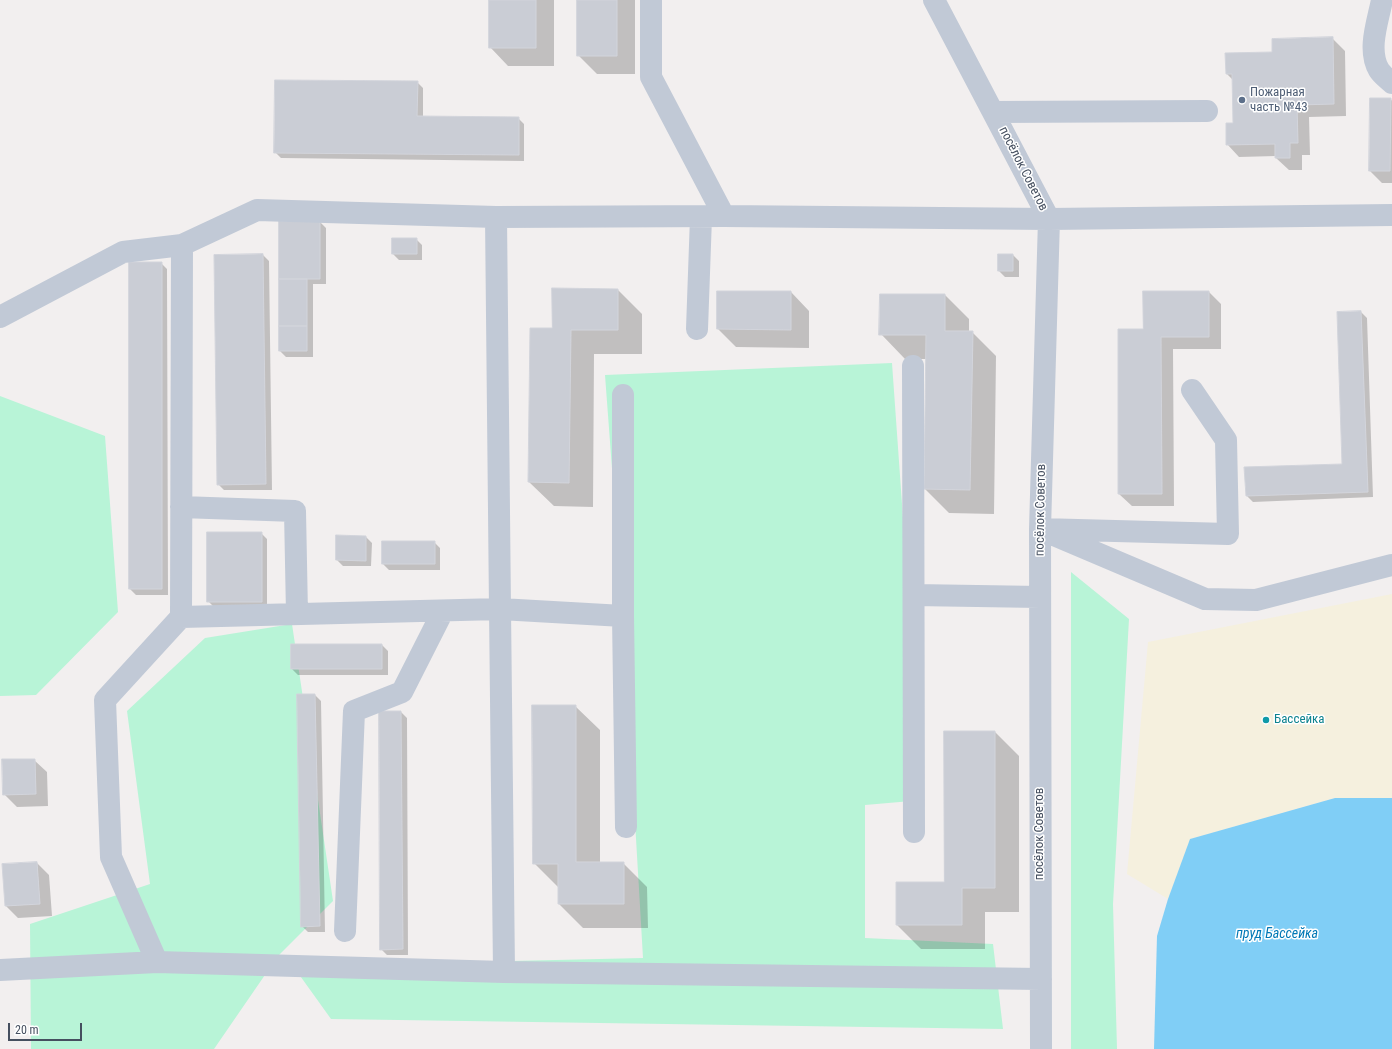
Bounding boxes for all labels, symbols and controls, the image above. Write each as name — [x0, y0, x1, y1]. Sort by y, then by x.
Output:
place label: Пожарная часть №43 — [1250, 85, 1308, 116]
marker: Пожарная часть №43 — [1237, 95, 1247, 105]
street label: посёлок Советов — [995, 124, 1051, 214]
street label: посёлок Советов — [1032, 464, 1050, 556]
place label: Бассейка — [1274, 712, 1325, 728]
marker: Бассейка — [1261, 715, 1271, 725]
street label: посёлок Советов — [1032, 788, 1048, 880]
water label: пруд Бассейка — [1236, 926, 1318, 942]
scale bar — [10, 1015, 84, 1041]
text: 20 m — [15, 1023, 39, 1037]

